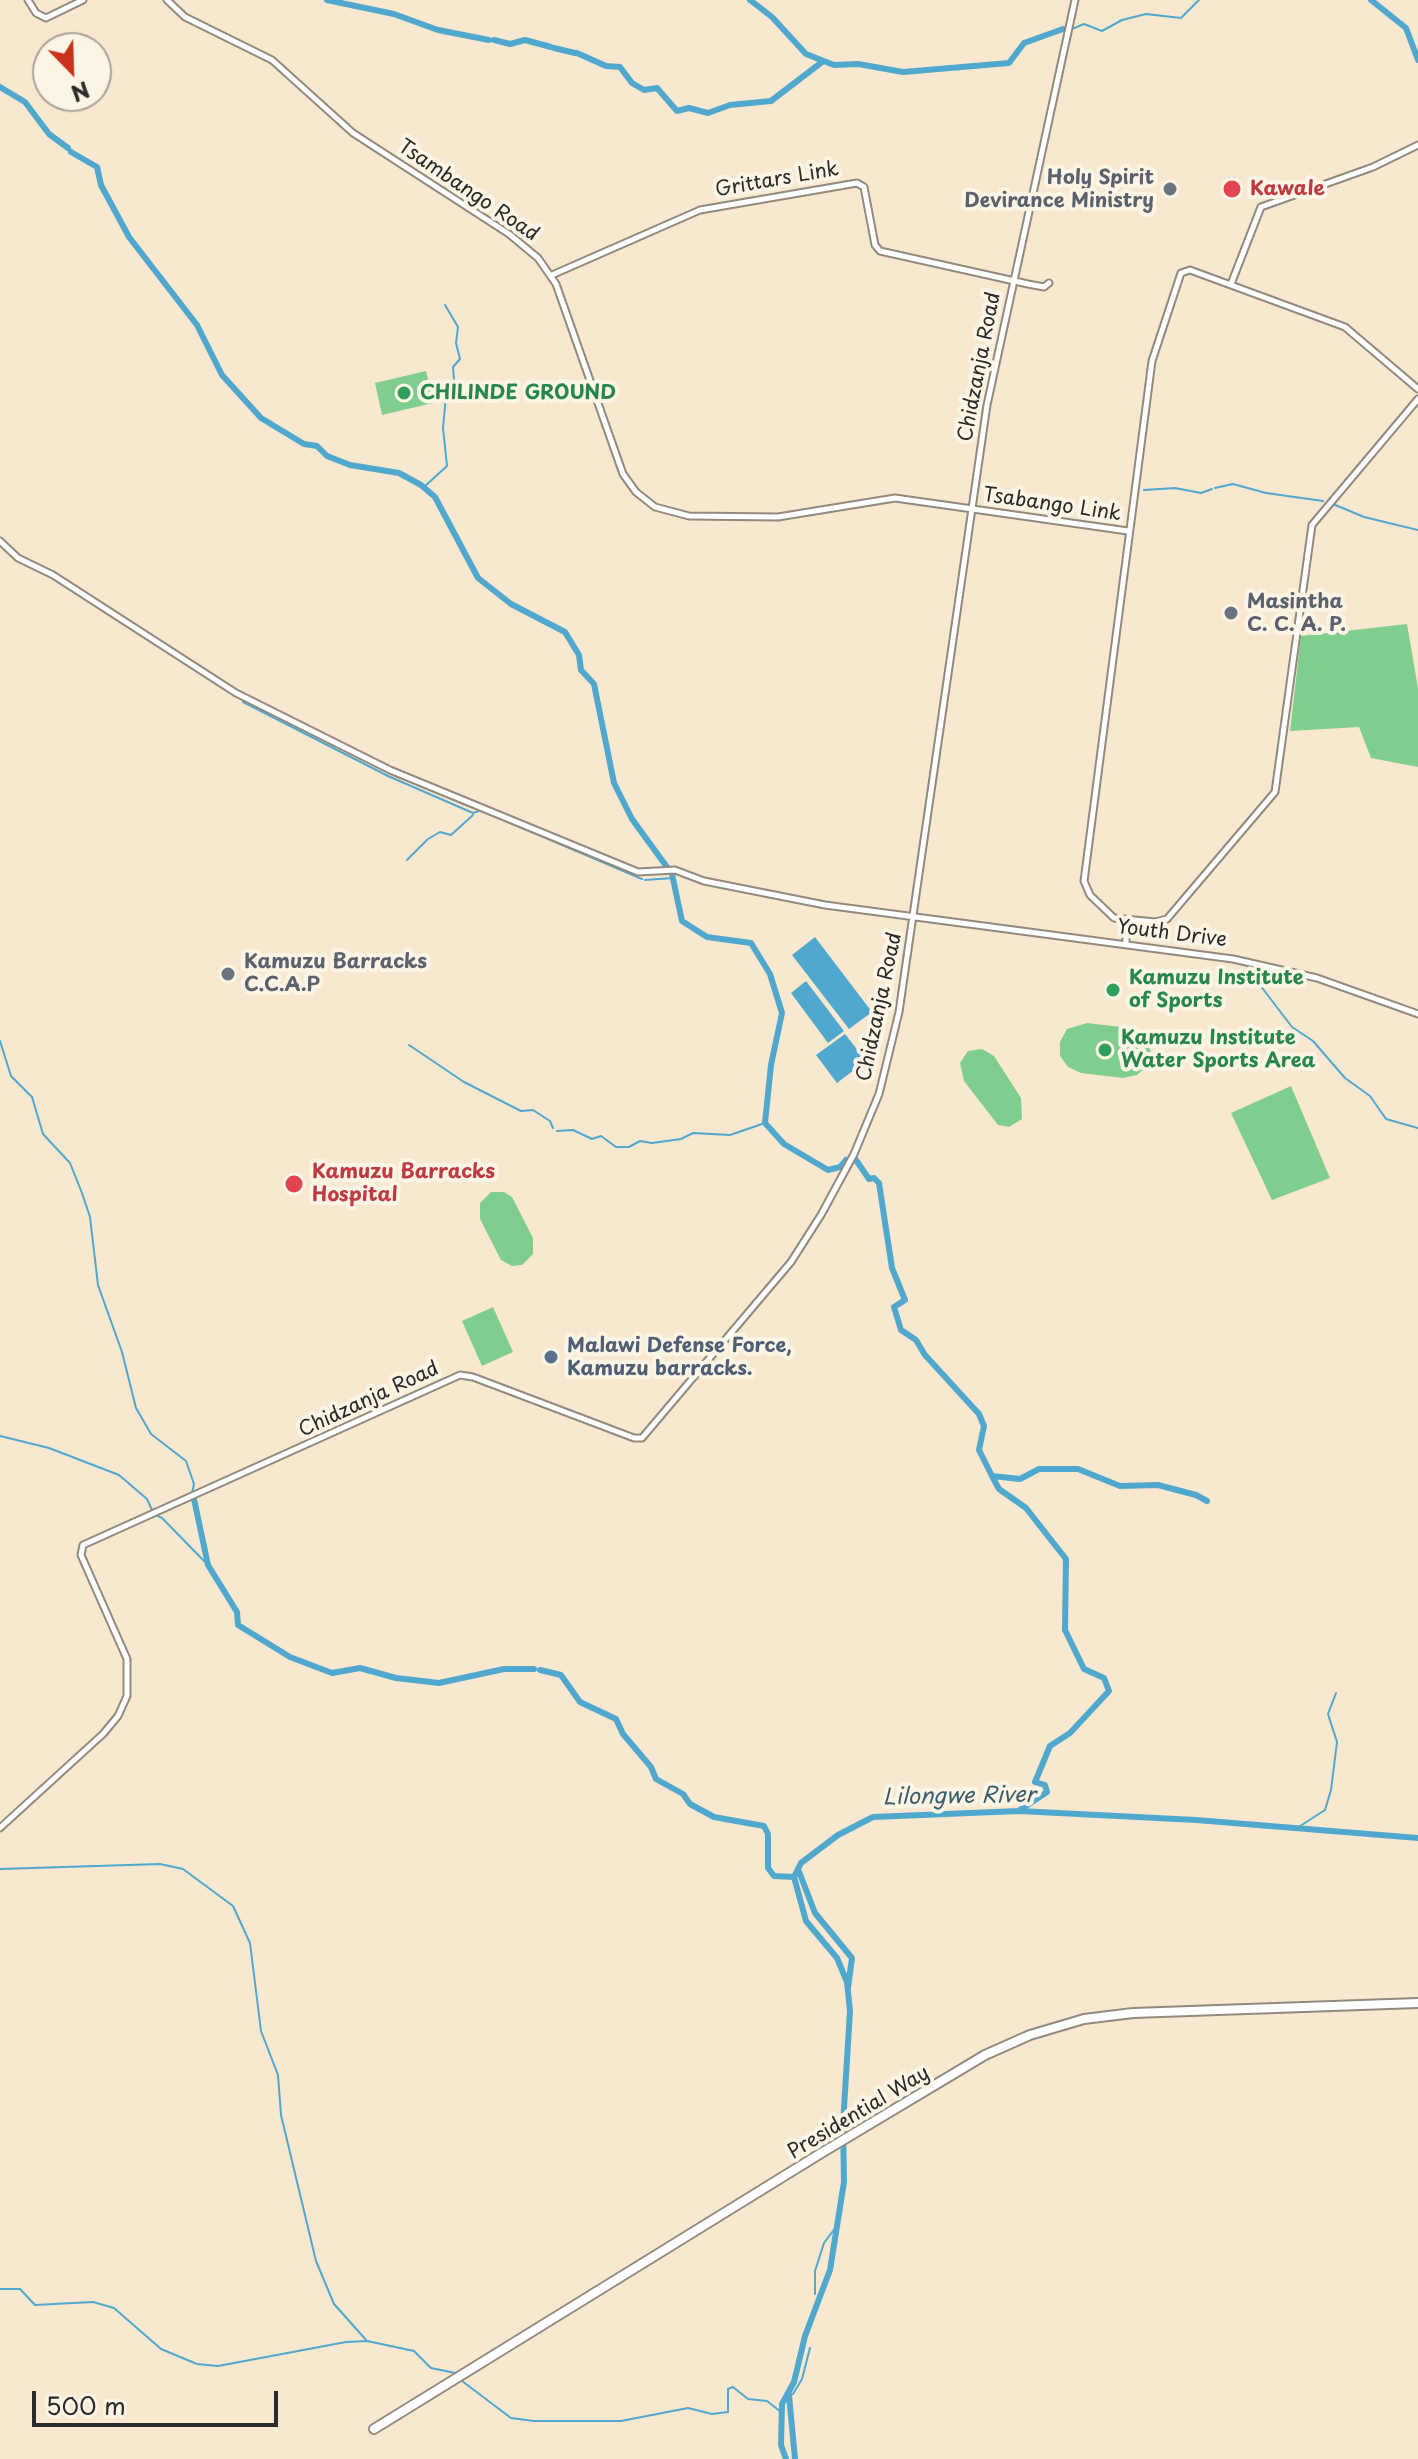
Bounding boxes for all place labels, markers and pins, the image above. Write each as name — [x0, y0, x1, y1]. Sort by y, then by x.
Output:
place label: Holy Spirit Devirance Ministry — [964, 166, 1154, 213]
place label: Kawale — [1250, 177, 1325, 201]
marker: Kawale — [1221, 178, 1243, 200]
marker: Holy Spirit Devirance Ministry — [1161, 180, 1179, 198]
place label: CHILINDE GROUND — [420, 381, 616, 405]
marker: CHILINDE GROUND — [395, 384, 413, 402]
place label: Masintha C. C. A. P. — [1247, 590, 1346, 637]
marker: Masintha C. C. A. P. — [1222, 604, 1240, 622]
place label: Kamuzu Barracks C.C.A.P — [244, 950, 427, 997]
marker: Kamuzu Barracks C.C.A.P — [219, 965, 237, 983]
place label: Kamuzu Institute of Sports — [1129, 966, 1304, 1013]
marker: Kamuzu Institute of Sports — [1104, 981, 1122, 999]
place label: Kamuzu Institute Water Sports Area — [1121, 1026, 1316, 1073]
marker: Kamuzu Institute Water Sports Area — [1096, 1041, 1114, 1059]
place label: Kamuzu Barracks Hospital — [312, 1160, 495, 1207]
marker: Kamuzu Barracks Hospital — [283, 1173, 305, 1195]
place label: Malawi Defense Force, Kamuzu barracks. — [567, 1334, 792, 1381]
marker: Malawi Defense Force, Kamuzu barracks. — [542, 1348, 560, 1366]

